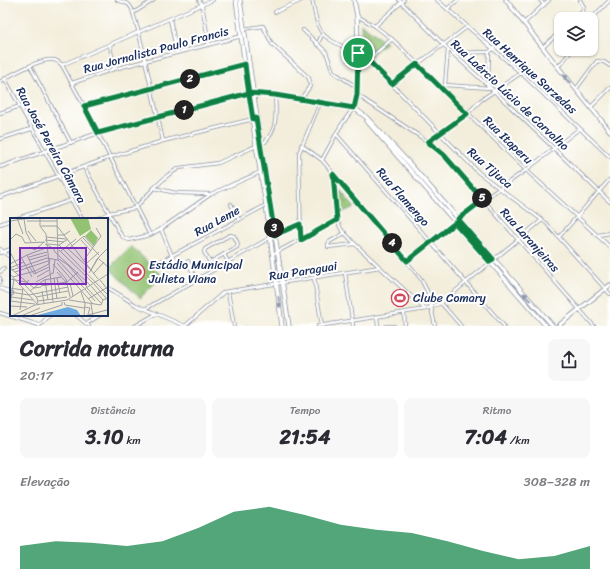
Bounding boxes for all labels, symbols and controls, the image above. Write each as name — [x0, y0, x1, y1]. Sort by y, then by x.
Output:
map controls — [554, 12, 598, 56]
button: layers — [554, 12, 598, 56]
street label: Rua Jornalista Paulo Francis — [81, 20, 231, 80]
street label: Rua Henrique Sarzedas — [478, 22, 583, 120]
street label: Rua Laércio Lúcio de Carvalho — [445, 34, 575, 156]
pin — [341, 36, 375, 70]
icon: arrive — [347, 42, 369, 64]
pin: 2 — [180, 69, 200, 89]
text: 2 — [187, 69, 193, 88]
one-way arrow — [563, 74, 572, 84]
street label: Rua José Pereira Câmara — [10, 83, 92, 207]
pin: 1 — [174, 100, 194, 120]
text: 1 — [182, 100, 186, 119]
street label: Rua Itaperu — [478, 110, 539, 170]
street label: Rua Tijuca — [462, 142, 519, 195]
street label: Rua Flamengo — [371, 162, 435, 232]
pin: 5 — [472, 188, 492, 208]
text: 5 — [479, 188, 485, 207]
street label: Rua Leme — [190, 199, 244, 243]
street label: Rua Laranjeiras — [495, 202, 566, 278]
inset map — [10, 218, 108, 316]
pin: 3 — [264, 218, 284, 238]
text: 3 — [271, 218, 277, 237]
pin: 4 — [382, 233, 402, 253]
text: 4 — [389, 233, 395, 252]
place label: Estádio Municipal Julieta Viana — [148, 254, 243, 290]
street label: Rua Paraguai — [267, 255, 339, 287]
sports icon: Estádio Municipal Julieta Viana — [126, 262, 146, 282]
place label: Clube Comary — [413, 287, 487, 309]
sports icon: Clube Comary — [390, 288, 410, 308]
one-way arrow — [522, 292, 532, 302]
one-way arrow — [276, 296, 282, 308]
text: Corrida noturna — [20, 329, 174, 368]
button: share — [548, 339, 590, 381]
text: 20:17 — [20, 364, 53, 387]
text: Distância — [90, 401, 136, 420]
text: Tempo — [290, 401, 320, 420]
text: Ritmo — [483, 401, 511, 420]
text: 3.10 — [85, 420, 124, 455]
text: 21:54 — [280, 420, 330, 455]
text: 7:04 — [464, 420, 507, 455]
text: km — [124, 431, 141, 450]
text: /km — [507, 431, 530, 450]
text: Elevação — [20, 470, 70, 493]
text: 308–328 m — [524, 470, 590, 493]

